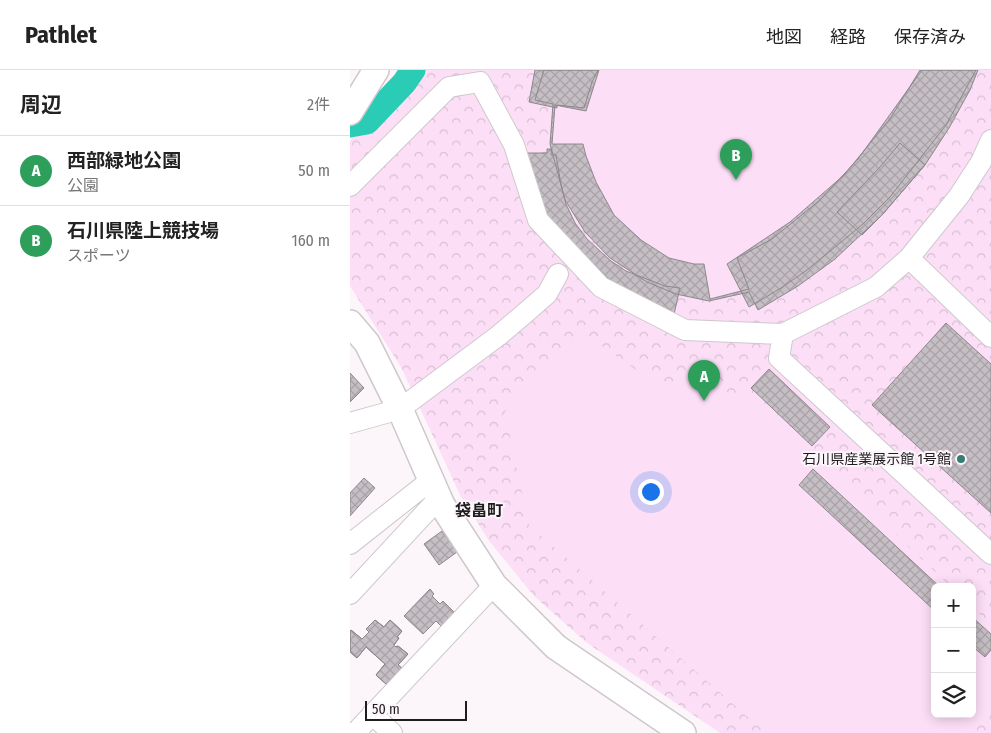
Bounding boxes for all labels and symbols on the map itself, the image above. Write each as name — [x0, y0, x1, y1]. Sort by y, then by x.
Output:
pin: B — [720, 139, 752, 180]
pin: A — [688, 360, 720, 401]
place label: 石川県産業展示館 1号館 — [802, 451, 951, 468]
marker: 石川県産業展示館 1号館 — [955, 453, 967, 465]
your location — [638, 479, 664, 505]
district label: 袋畠町 — [455, 501, 503, 520]
scale bar — [365, 698, 468, 721]

